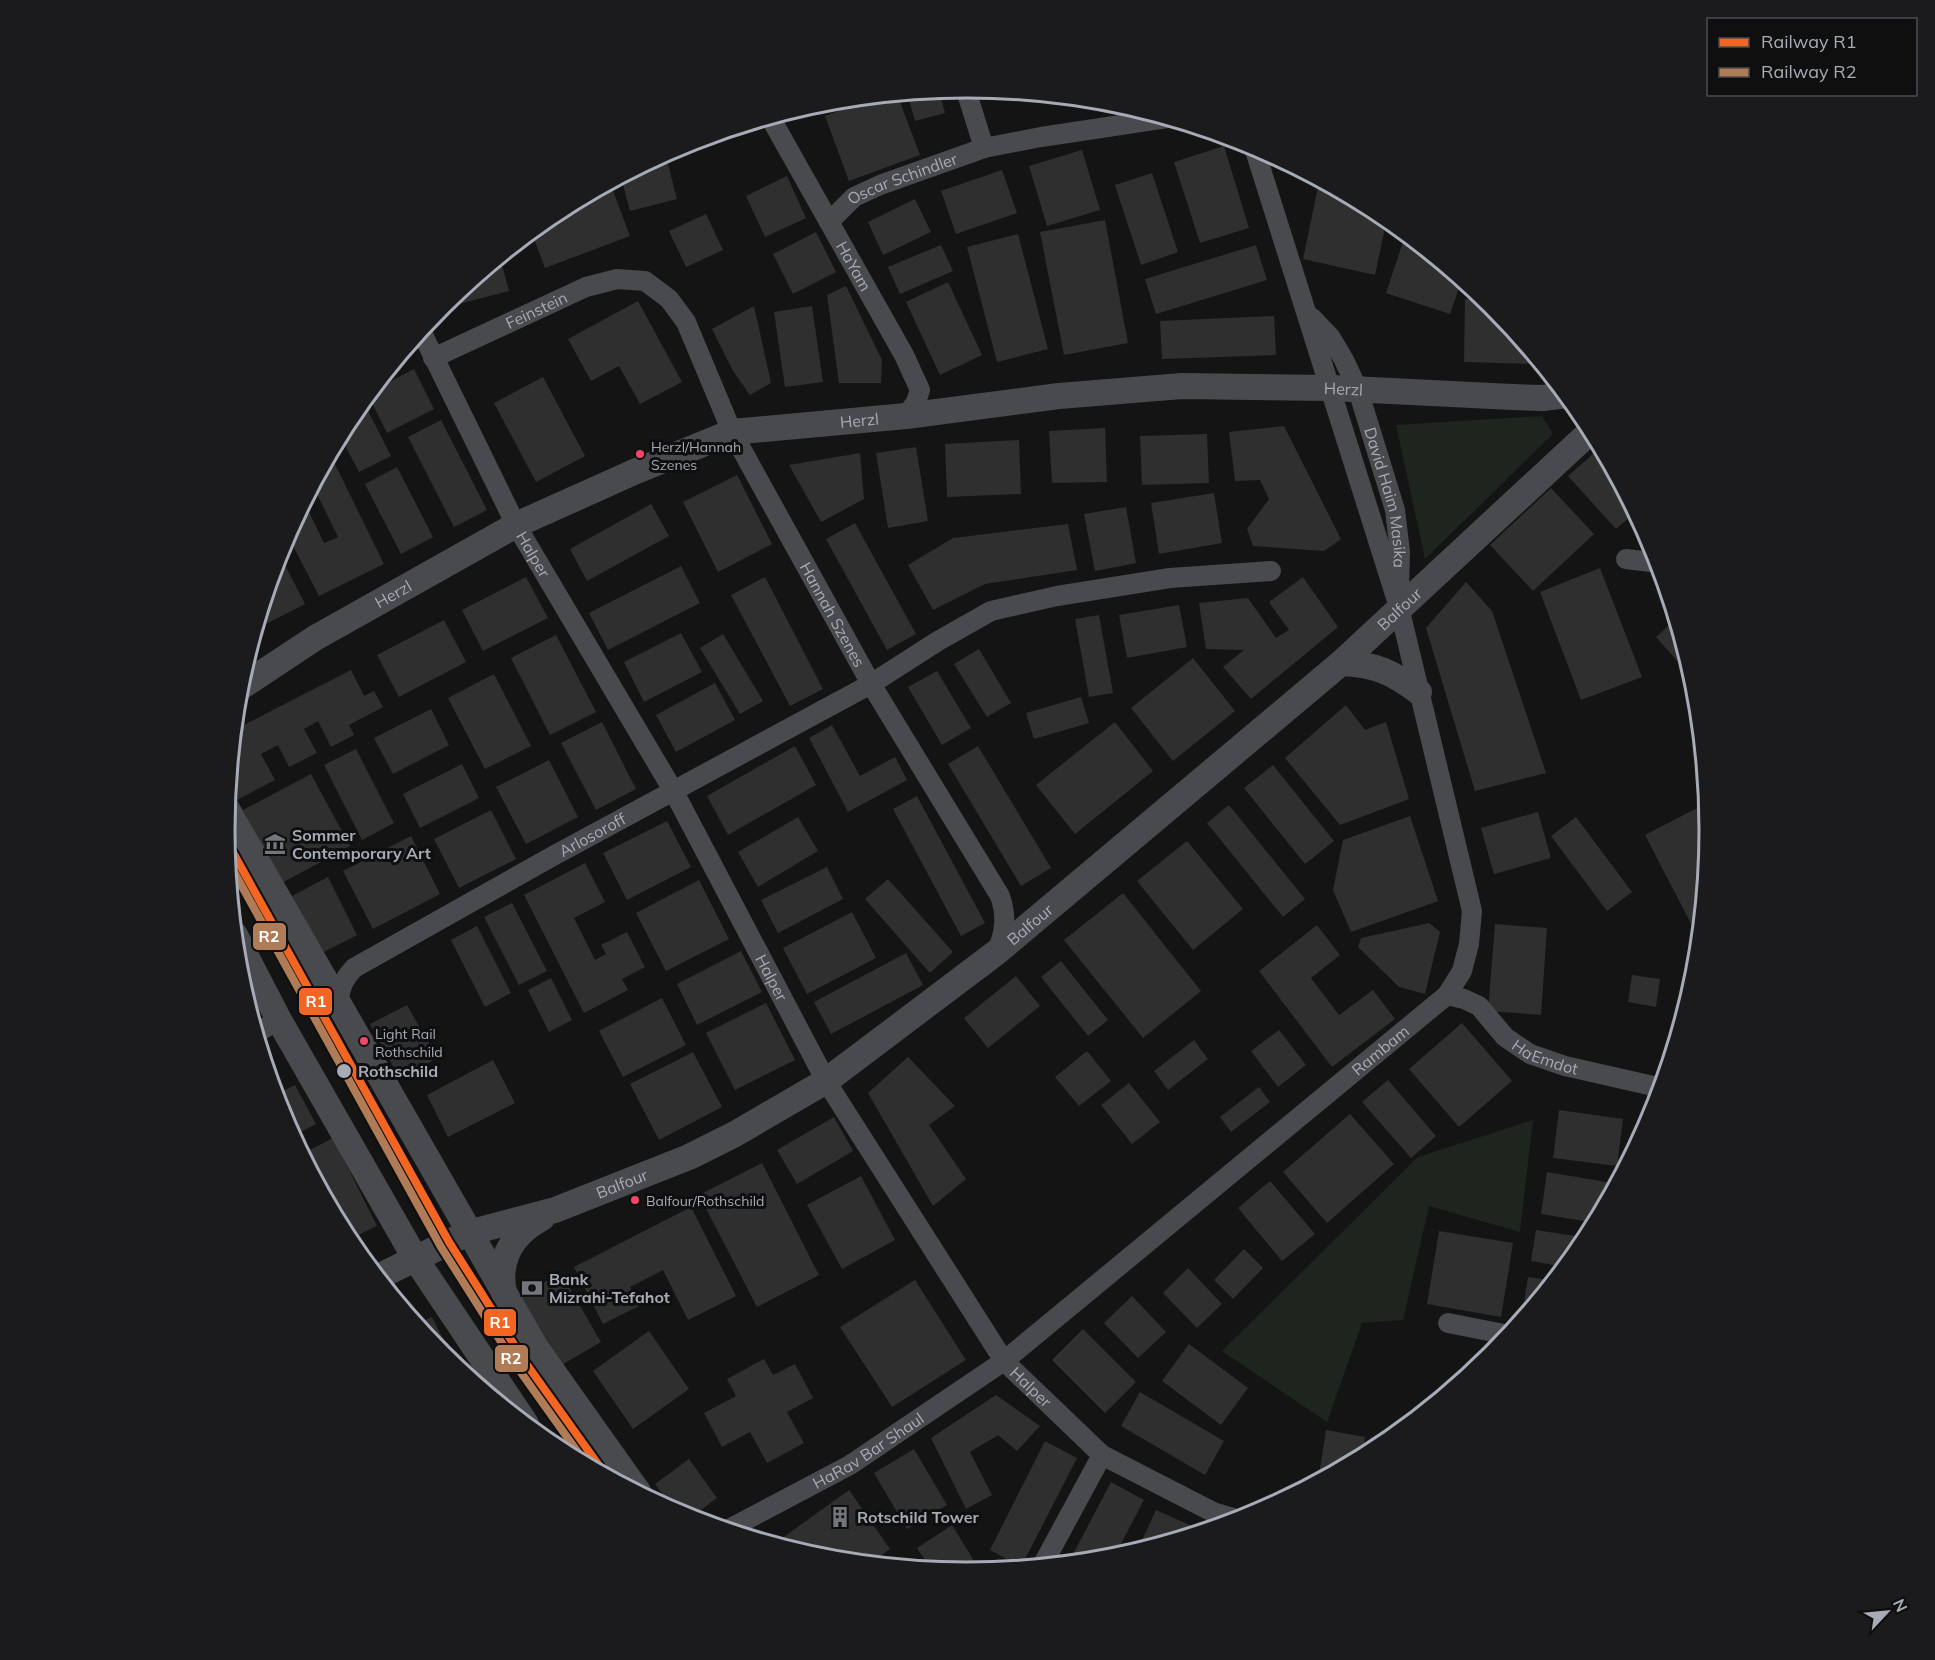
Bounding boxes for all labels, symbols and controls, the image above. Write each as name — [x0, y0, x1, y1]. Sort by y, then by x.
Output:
legend — [1707, 18, 1917, 96]
text: Railway R1 — [1761, 30, 1856, 53]
text: Railway R2 — [1761, 60, 1856, 83]
street label: Oscar Schindler — [842, 148, 960, 209]
street label: HaYam — [832, 238, 876, 294]
street label: Feinstein — [502, 287, 571, 333]
street label: Herzl — [1324, 378, 1363, 400]
street label: Herzl — [839, 409, 880, 432]
street label: David Haim Masika — [1360, 425, 1410, 568]
place label: Herzl/Hannah Szenes — [651, 438, 741, 474]
marker: Herzl/Hannah Szenes — [634, 448, 646, 460]
street label: Halper — [512, 528, 555, 581]
street label: Hannah Szenes — [796, 559, 870, 670]
street label: Herzl — [371, 576, 415, 612]
street label: Balfour — [1373, 583, 1426, 635]
street label: Arlosoroff — [555, 808, 630, 861]
place label: Sommer Contemporary Art — [292, 825, 431, 863]
museum icon: Sommer Contemporary Art — [263, 832, 287, 856]
street label: Balfour — [1003, 899, 1057, 949]
line badge: R2 — [252, 922, 287, 951]
text: R2 — [259, 926, 279, 946]
street label: Halper — [751, 951, 792, 1005]
line badge: R1 — [298, 987, 333, 1016]
text: R1 — [306, 991, 326, 1011]
street label: Rambam — [1348, 1021, 1413, 1080]
place label: Light Rail Rothschild — [375, 1025, 443, 1061]
marker: Light Rail Rothschild — [358, 1035, 370, 1047]
street label: HaEmdot — [1508, 1035, 1580, 1079]
place label: Rothschild — [358, 1061, 438, 1081]
marker: Rothschild — [335, 1062, 353, 1080]
street label: Balfour — [593, 1164, 651, 1203]
place label: Balfour/Rothschild — [646, 1192, 764, 1210]
marker: Balfour/Rothschild — [629, 1194, 641, 1206]
place label: Bank Mizrahi-Tefahot — [549, 1269, 670, 1307]
bank icon: Bank Mizrahi-Tefahot — [520, 1276, 544, 1300]
line badge: R1 — [483, 1308, 517, 1337]
text: R1 — [490, 1312, 510, 1332]
line badge: R2 — [494, 1344, 529, 1373]
text: R2 — [501, 1348, 521, 1368]
street label: Halper — [1006, 1362, 1056, 1411]
street label: HaRav Bar Shaul — [809, 1408, 927, 1493]
building icon: Rotschild Tower — [828, 1505, 852, 1529]
place label: Rotschild Tower — [857, 1507, 980, 1527]
north arrow — [1857, 1582, 1917, 1642]
text: N — [1889, 1596, 1912, 1615]

